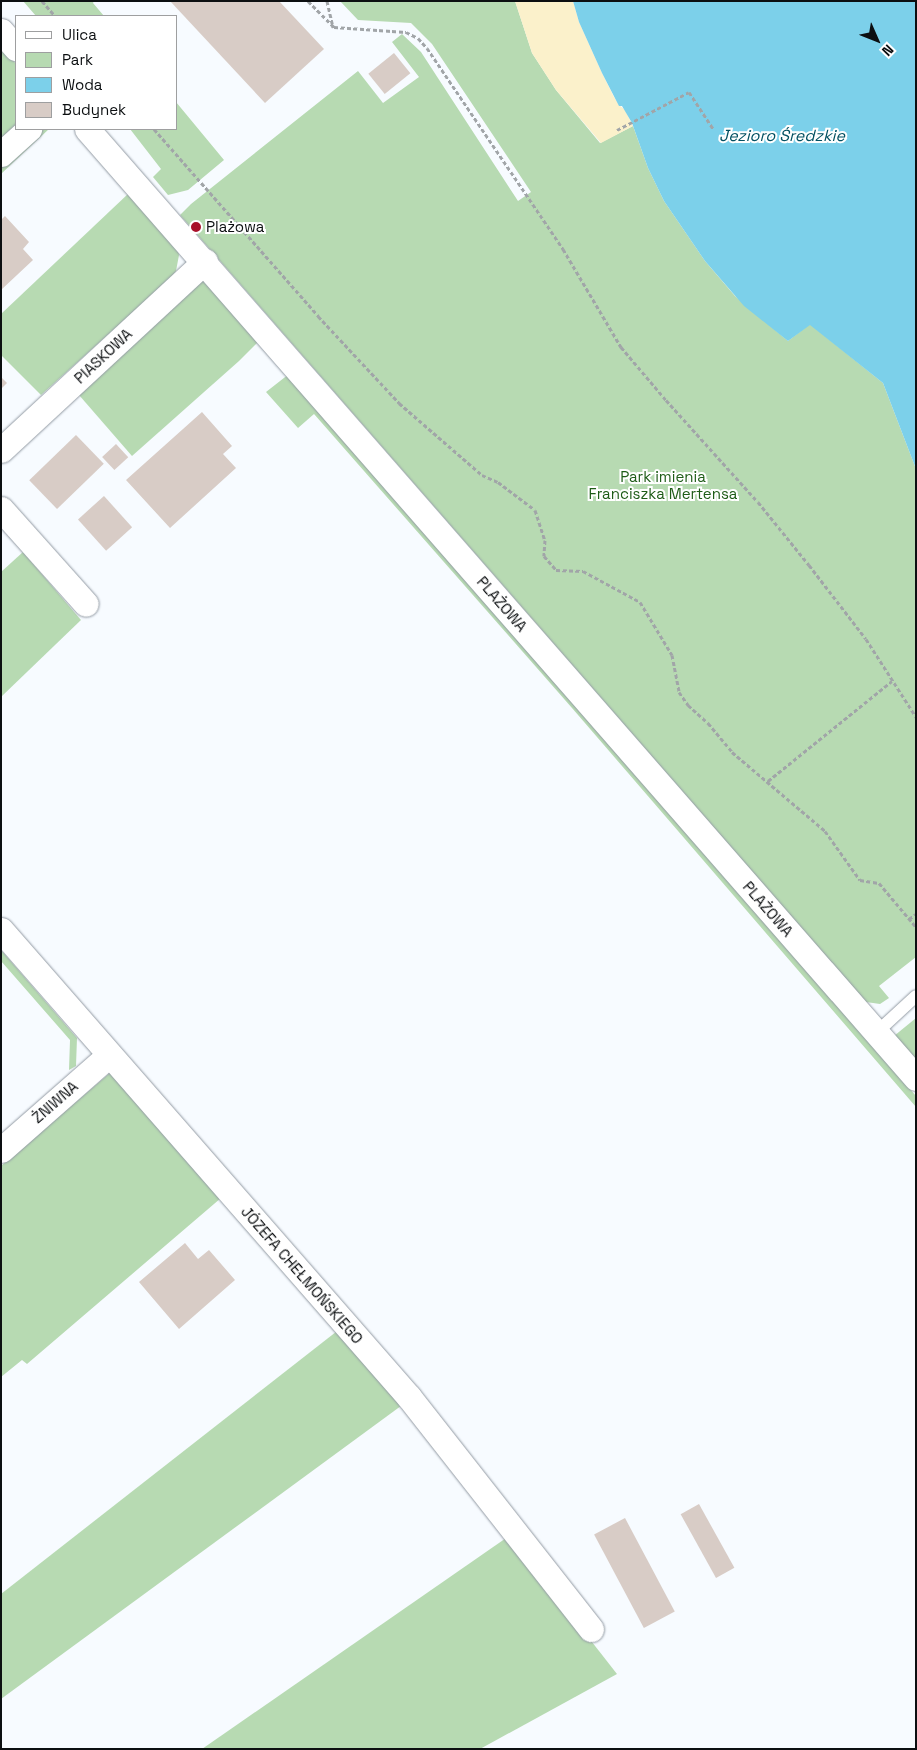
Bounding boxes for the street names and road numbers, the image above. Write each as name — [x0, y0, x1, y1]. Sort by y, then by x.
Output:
street label: PIASKOWA — [71, 325, 135, 387]
street label: PLAŻOWA — [473, 573, 531, 635]
street label: PLAŻOWA — [739, 878, 797, 940]
street label: ŻNIWNA — [28, 1077, 82, 1127]
street label: JÓZEFA CHEŁMOŃSKIEGO — [237, 1202, 367, 1348]

